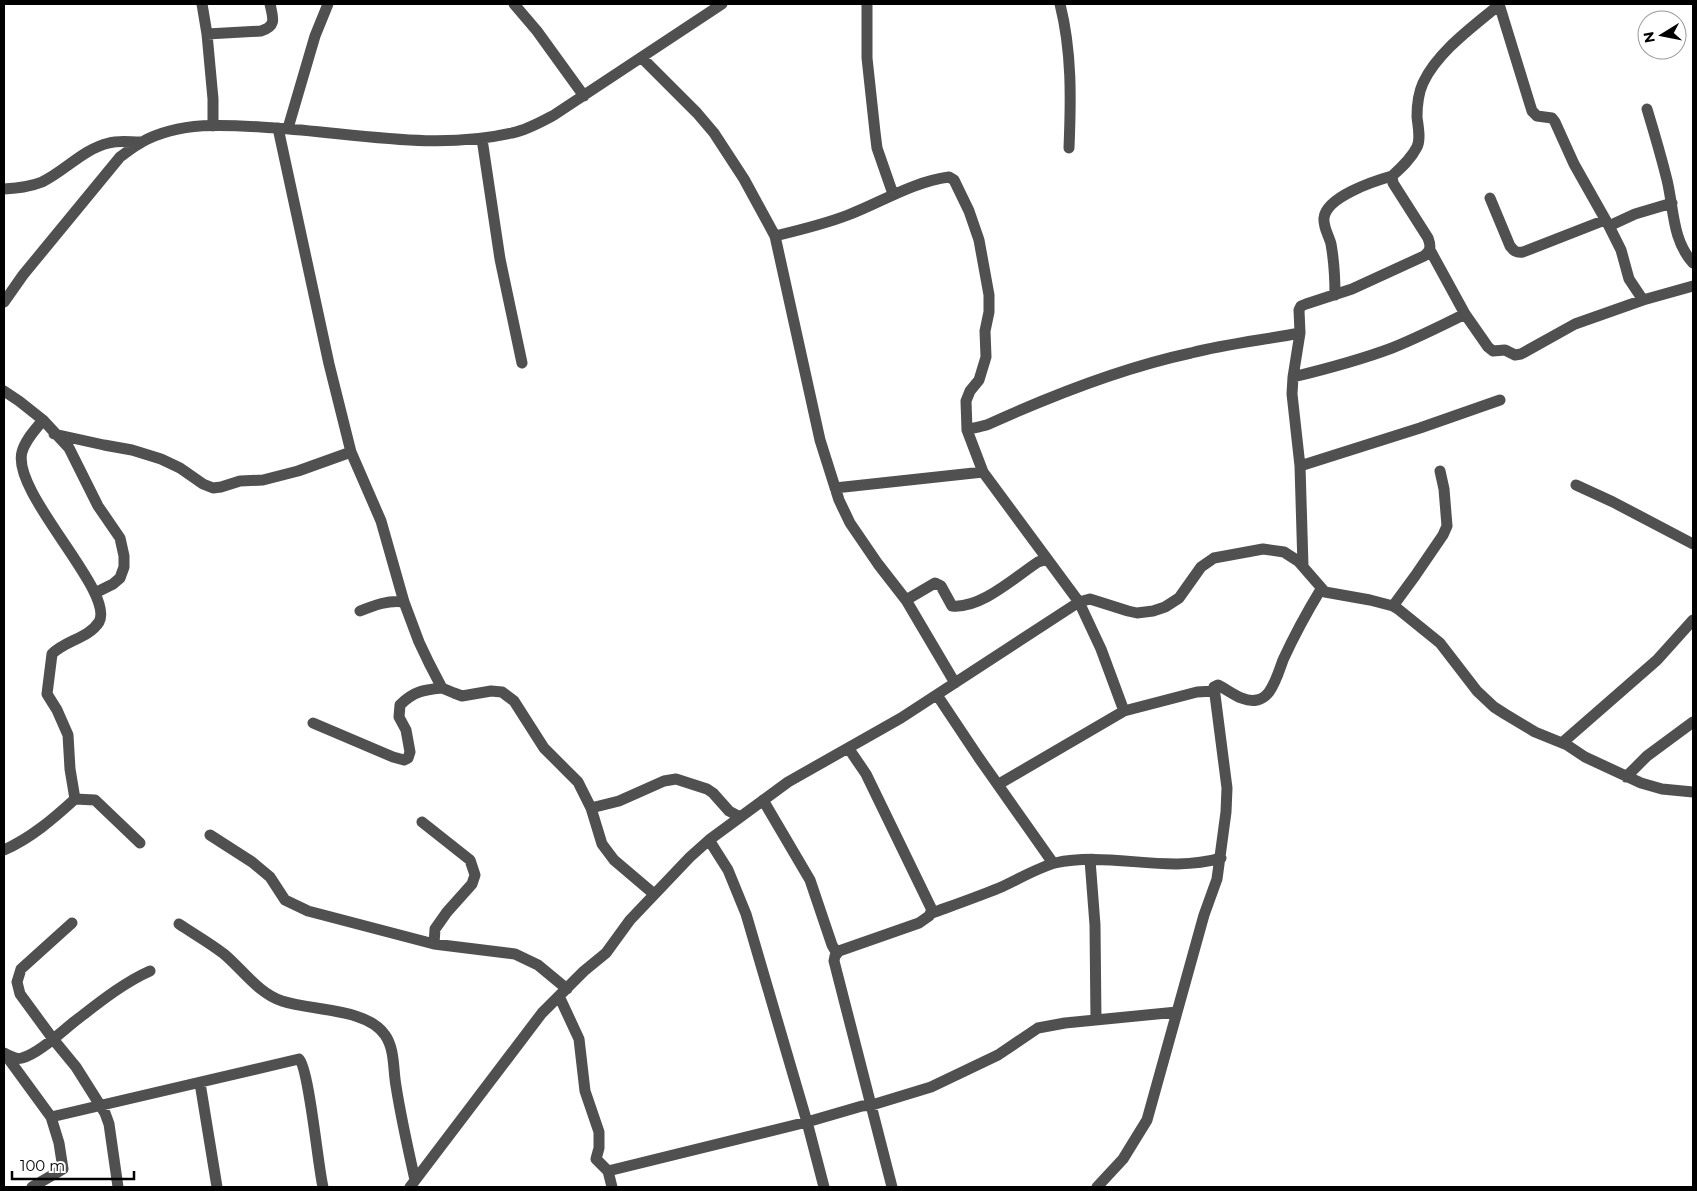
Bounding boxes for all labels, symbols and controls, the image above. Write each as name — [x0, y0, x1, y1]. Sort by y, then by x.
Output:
north arrow — [1637, 10, 1687, 60]
text: N — [1639, 30, 1659, 44]
scale bar — [12, 1148, 135, 1180]
text: 100 m — [20, 1156, 65, 1175]

